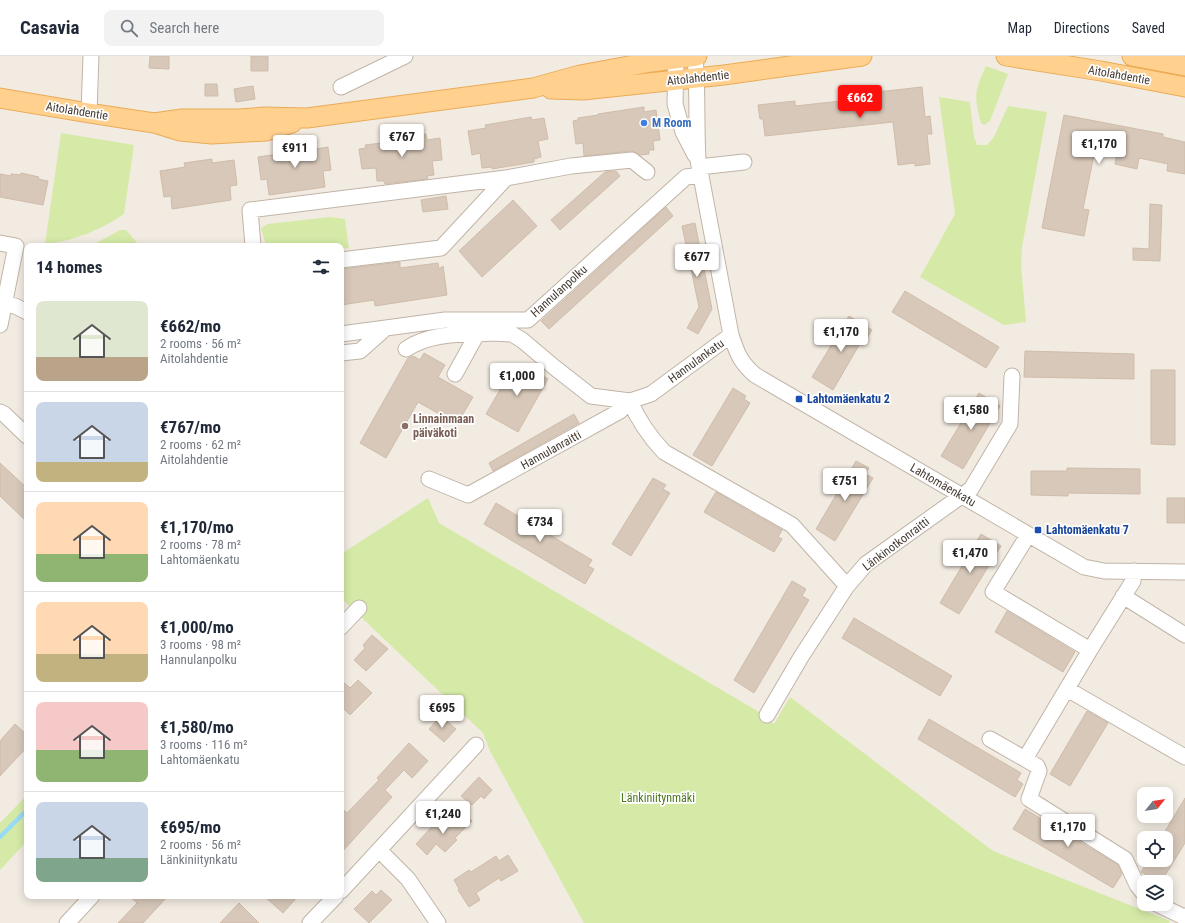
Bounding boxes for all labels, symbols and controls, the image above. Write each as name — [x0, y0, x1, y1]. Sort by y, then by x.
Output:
search box — [104, 10, 384, 46]
text: Casavia — [20, 16, 80, 39]
icon: search — [118, 17, 140, 39]
text: Search here — [150, 19, 219, 37]
text: Map — [1008, 20, 1032, 36]
text: Directions — [1054, 20, 1110, 36]
text: Saved — [1132, 20, 1165, 36]
street label: Aitolahdentie — [1087, 63, 1151, 87]
street label: Aitolahdentie — [666, 68, 730, 88]
pin: €662 — [836, 85, 884, 119]
text: €662 — [847, 90, 873, 105]
street label: Aitolahdentie — [45, 99, 109, 123]
place label: M Room — [652, 116, 691, 130]
marker: M Room — [639, 118, 649, 128]
pin: €767 — [378, 124, 426, 158]
text: €767 — [389, 129, 415, 144]
pin: €1,170 — [1066, 131, 1132, 165]
pin: €911 — [271, 135, 319, 169]
text: €1,170 — [1081, 136, 1117, 151]
text: €911 — [282, 140, 308, 155]
pin: €677 — [673, 244, 721, 278]
text: €677 — [684, 249, 710, 264]
icon: filters — [310, 256, 332, 278]
text: 14 homes — [36, 257, 102, 277]
street label: Hannulanpolku — [528, 262, 590, 320]
text: €662/mo — [160, 316, 221, 336]
icon: home — [68, 317, 116, 365]
pin: €1,170 — [808, 319, 874, 353]
text: €1,170 — [823, 324, 859, 339]
text: 2 rooms · 56 m² — [160, 336, 241, 351]
street label: Hannulankatu — [665, 336, 727, 386]
text: Aitolahdentie — [160, 351, 228, 366]
pin: €1,000 — [484, 363, 550, 397]
text: €1,000 — [499, 368, 535, 383]
place label: Lahtomäenkatu 2 — [807, 392, 890, 406]
marker: Lahtomäenkatu 2 — [794, 394, 804, 404]
pin: €1,580 — [938, 397, 1004, 431]
text: €1,580 — [953, 402, 989, 417]
place label: Linnainmaan päiväkoti — [413, 412, 474, 440]
text: €767/mo — [160, 417, 221, 437]
icon: home — [68, 418, 116, 466]
marker: Linnainmaan päiväkoti — [400, 421, 410, 431]
street label: Hannulanraitti — [518, 428, 584, 472]
text: 2 rooms · 62 m² — [160, 437, 241, 452]
text: Aitolahdentie — [160, 452, 228, 467]
street label: Lahtomäenkatu — [908, 461, 978, 510]
pin: €751 — [821, 468, 869, 502]
text: €751 — [832, 473, 858, 488]
pin: €734 — [516, 509, 564, 543]
text: €734 — [527, 514, 553, 529]
street label: Länkinotkonraitti — [860, 514, 932, 574]
text: €1,170/mo — [160, 517, 234, 537]
icon: home — [68, 518, 116, 566]
place label: Lahtomäenkatu 7 — [1046, 523, 1129, 537]
marker: Lahtomäenkatu 7 — [1033, 525, 1043, 535]
text: 2 rooms · 78 m² — [160, 537, 241, 552]
pin: €1,470 — [937, 540, 1003, 574]
text: €1,470 — [952, 545, 988, 560]
text: Lahtomäenkatu — [160, 552, 240, 567]
text: €1,000/mo — [160, 617, 234, 637]
icon: home — [68, 618, 116, 666]
text: 3 rooms · 98 m² — [160, 637, 241, 652]
text: Hannulanpolku — [160, 652, 237, 667]
pin: €695 — [418, 695, 466, 729]
text: €695 — [429, 700, 455, 715]
text: €1,580/mo — [160, 717, 234, 737]
icon: home — [68, 718, 116, 766]
text: 3 rooms · 116 m² — [160, 737, 247, 752]
text: Lahtomäenkatu — [160, 752, 240, 767]
north arrow — [1137, 787, 1173, 823]
map controls — [1137, 787, 1173, 911]
park label: Länkiniitynmäki — [621, 791, 695, 805]
pin: €1,240 — [410, 801, 476, 835]
text: €1,240 — [425, 806, 461, 821]
pin: €1,170 — [1035, 814, 1101, 848]
text: €695/mo — [160, 817, 221, 837]
icon: home — [68, 818, 116, 866]
text: €1,170 — [1050, 819, 1086, 834]
button: locate — [1137, 831, 1173, 867]
text: 2 rooms · 56 m² — [160, 837, 241, 852]
text: Länkiniitynkatu — [160, 852, 238, 867]
button: layers — [1137, 875, 1173, 911]

